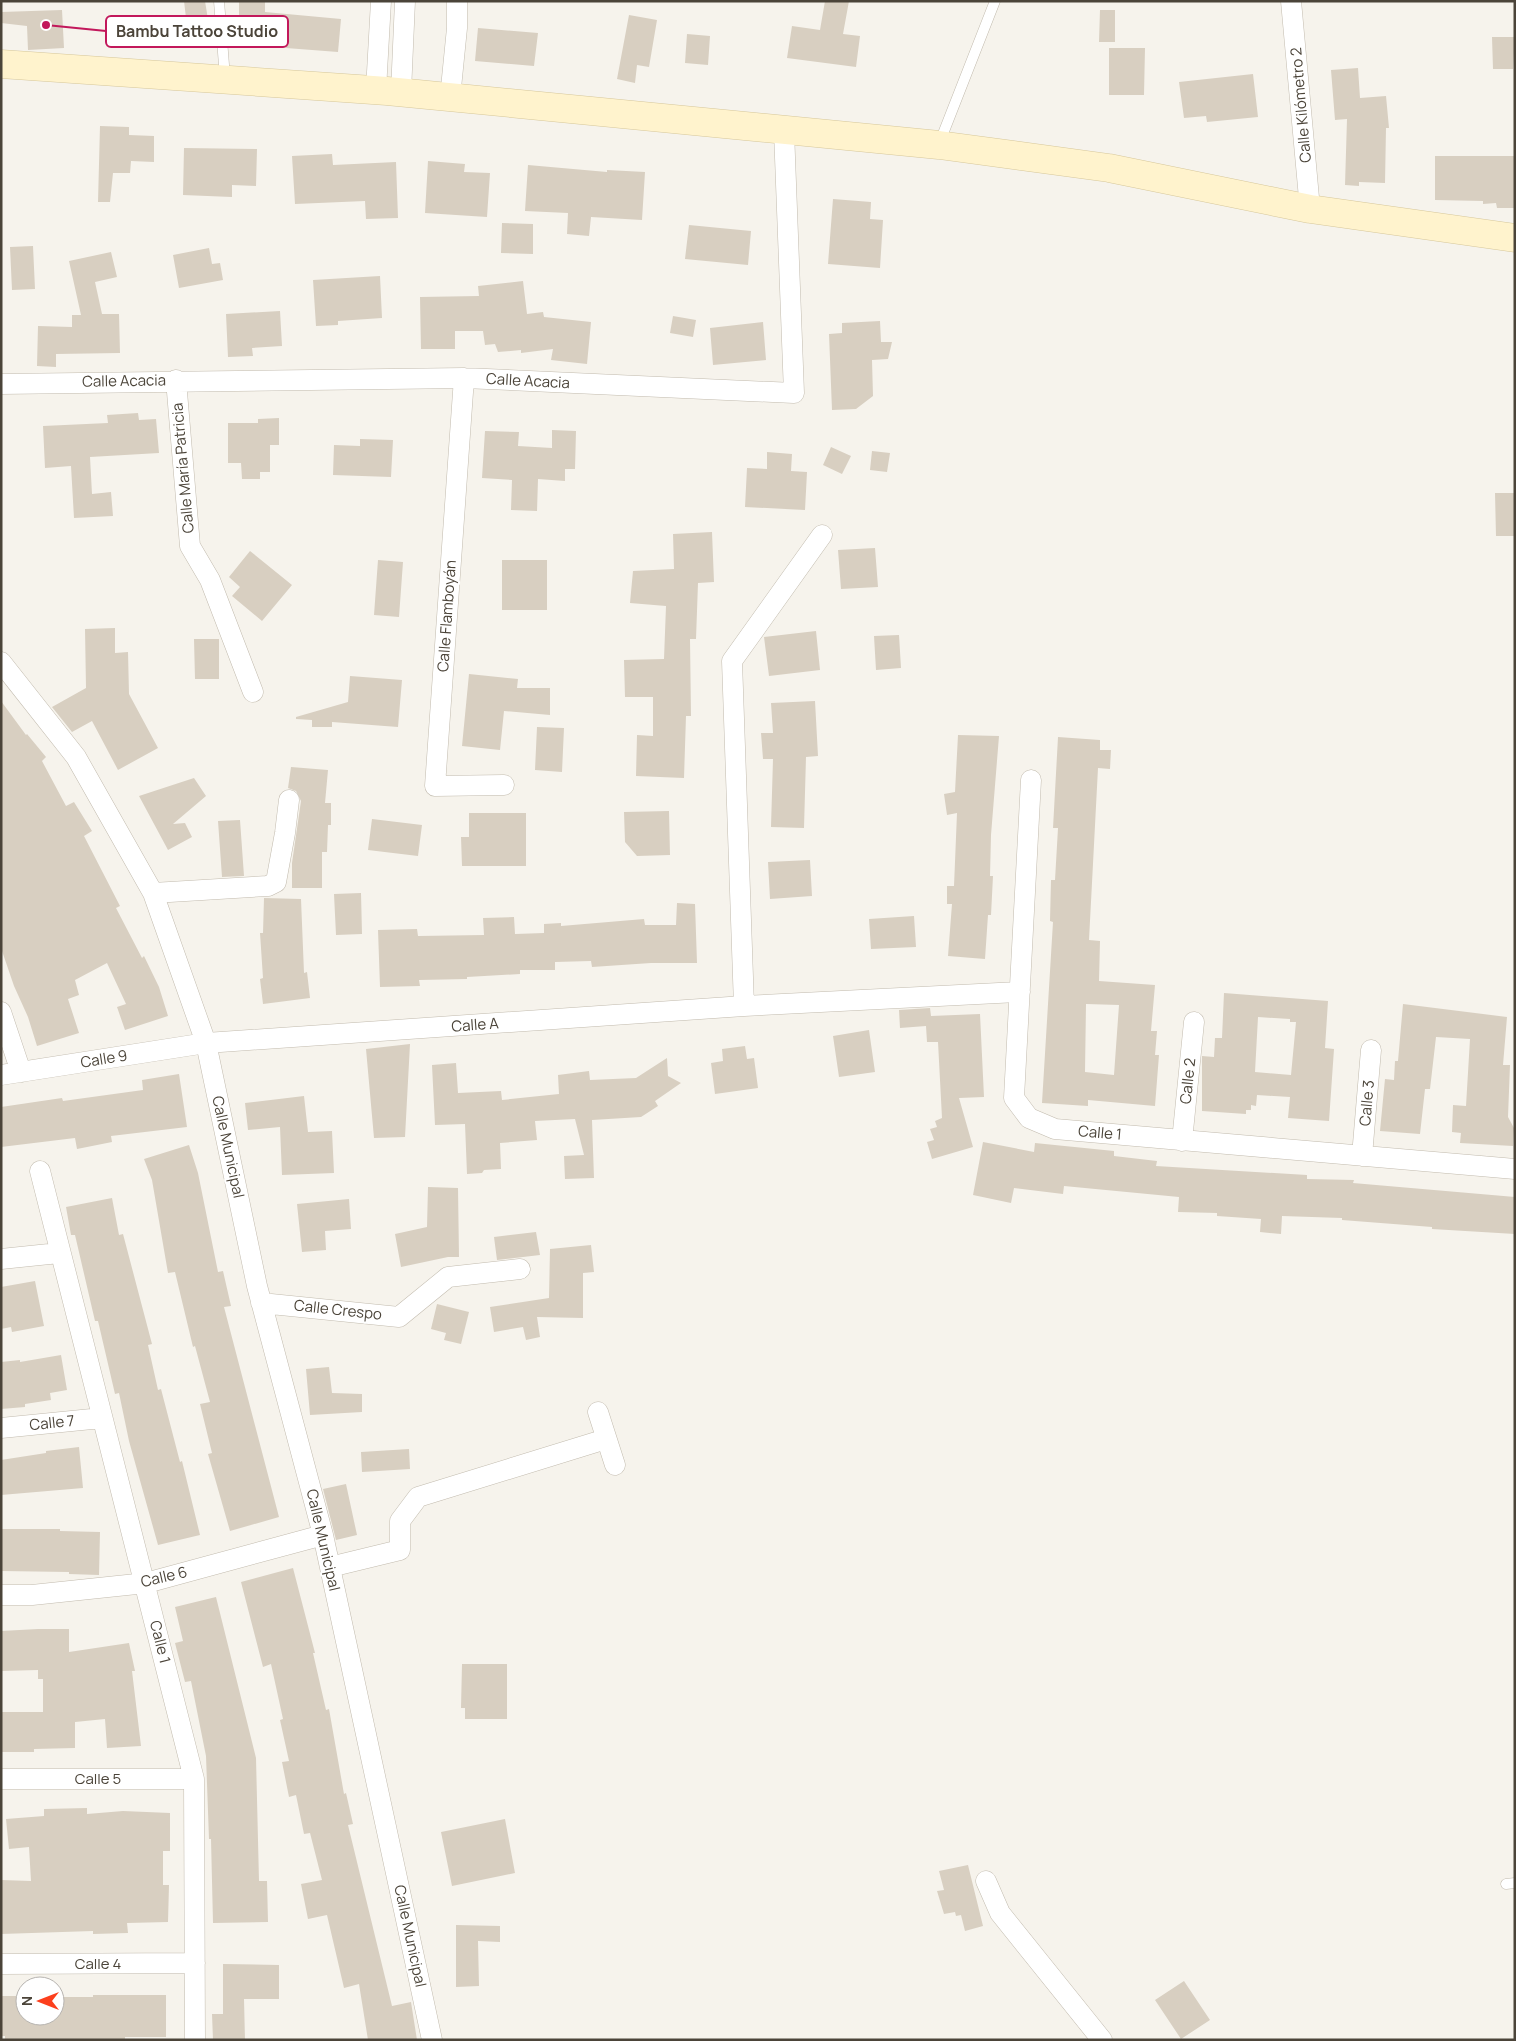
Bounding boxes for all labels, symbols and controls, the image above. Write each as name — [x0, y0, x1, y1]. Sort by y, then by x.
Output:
callout: Bambu Tattoo Studio — [106, 16, 288, 47]
text: Bambu Tattoo Studio — [116, 20, 278, 42]
street label: Calle Kilómetro 2 — [1285, 46, 1316, 164]
street label: Calle Acacia — [486, 368, 570, 393]
street label: Calle Acacia — [82, 369, 166, 392]
street label: Calle María Patricia — [166, 402, 199, 534]
street label: Calle Flamboyán — [432, 559, 461, 673]
street label: Calle A — [451, 1012, 500, 1037]
street label: Calle 9 — [79, 1044, 129, 1073]
street label: Calle 2 — [1175, 1057, 1200, 1105]
street label: Calle 3 — [1354, 1079, 1379, 1127]
street label: Calle Municipal — [207, 1094, 250, 1200]
street label: Calle 1 — [1077, 1120, 1123, 1145]
street label: Calle Crespo — [293, 1294, 383, 1325]
street label: Calle 7 — [28, 1410, 76, 1435]
street label: Calle Municipal — [302, 1487, 345, 1593]
street label: Calle 6 — [139, 1561, 189, 1592]
street label: Calle 1 — [145, 1618, 176, 1666]
street label: Calle 5 — [75, 1768, 121, 1789]
street label: Calle Municipal — [389, 1883, 432, 1989]
street label: Calle 4 — [75, 1953, 121, 1974]
north arrow — [15, 1976, 65, 2026]
text: N — [17, 1996, 36, 2006]

